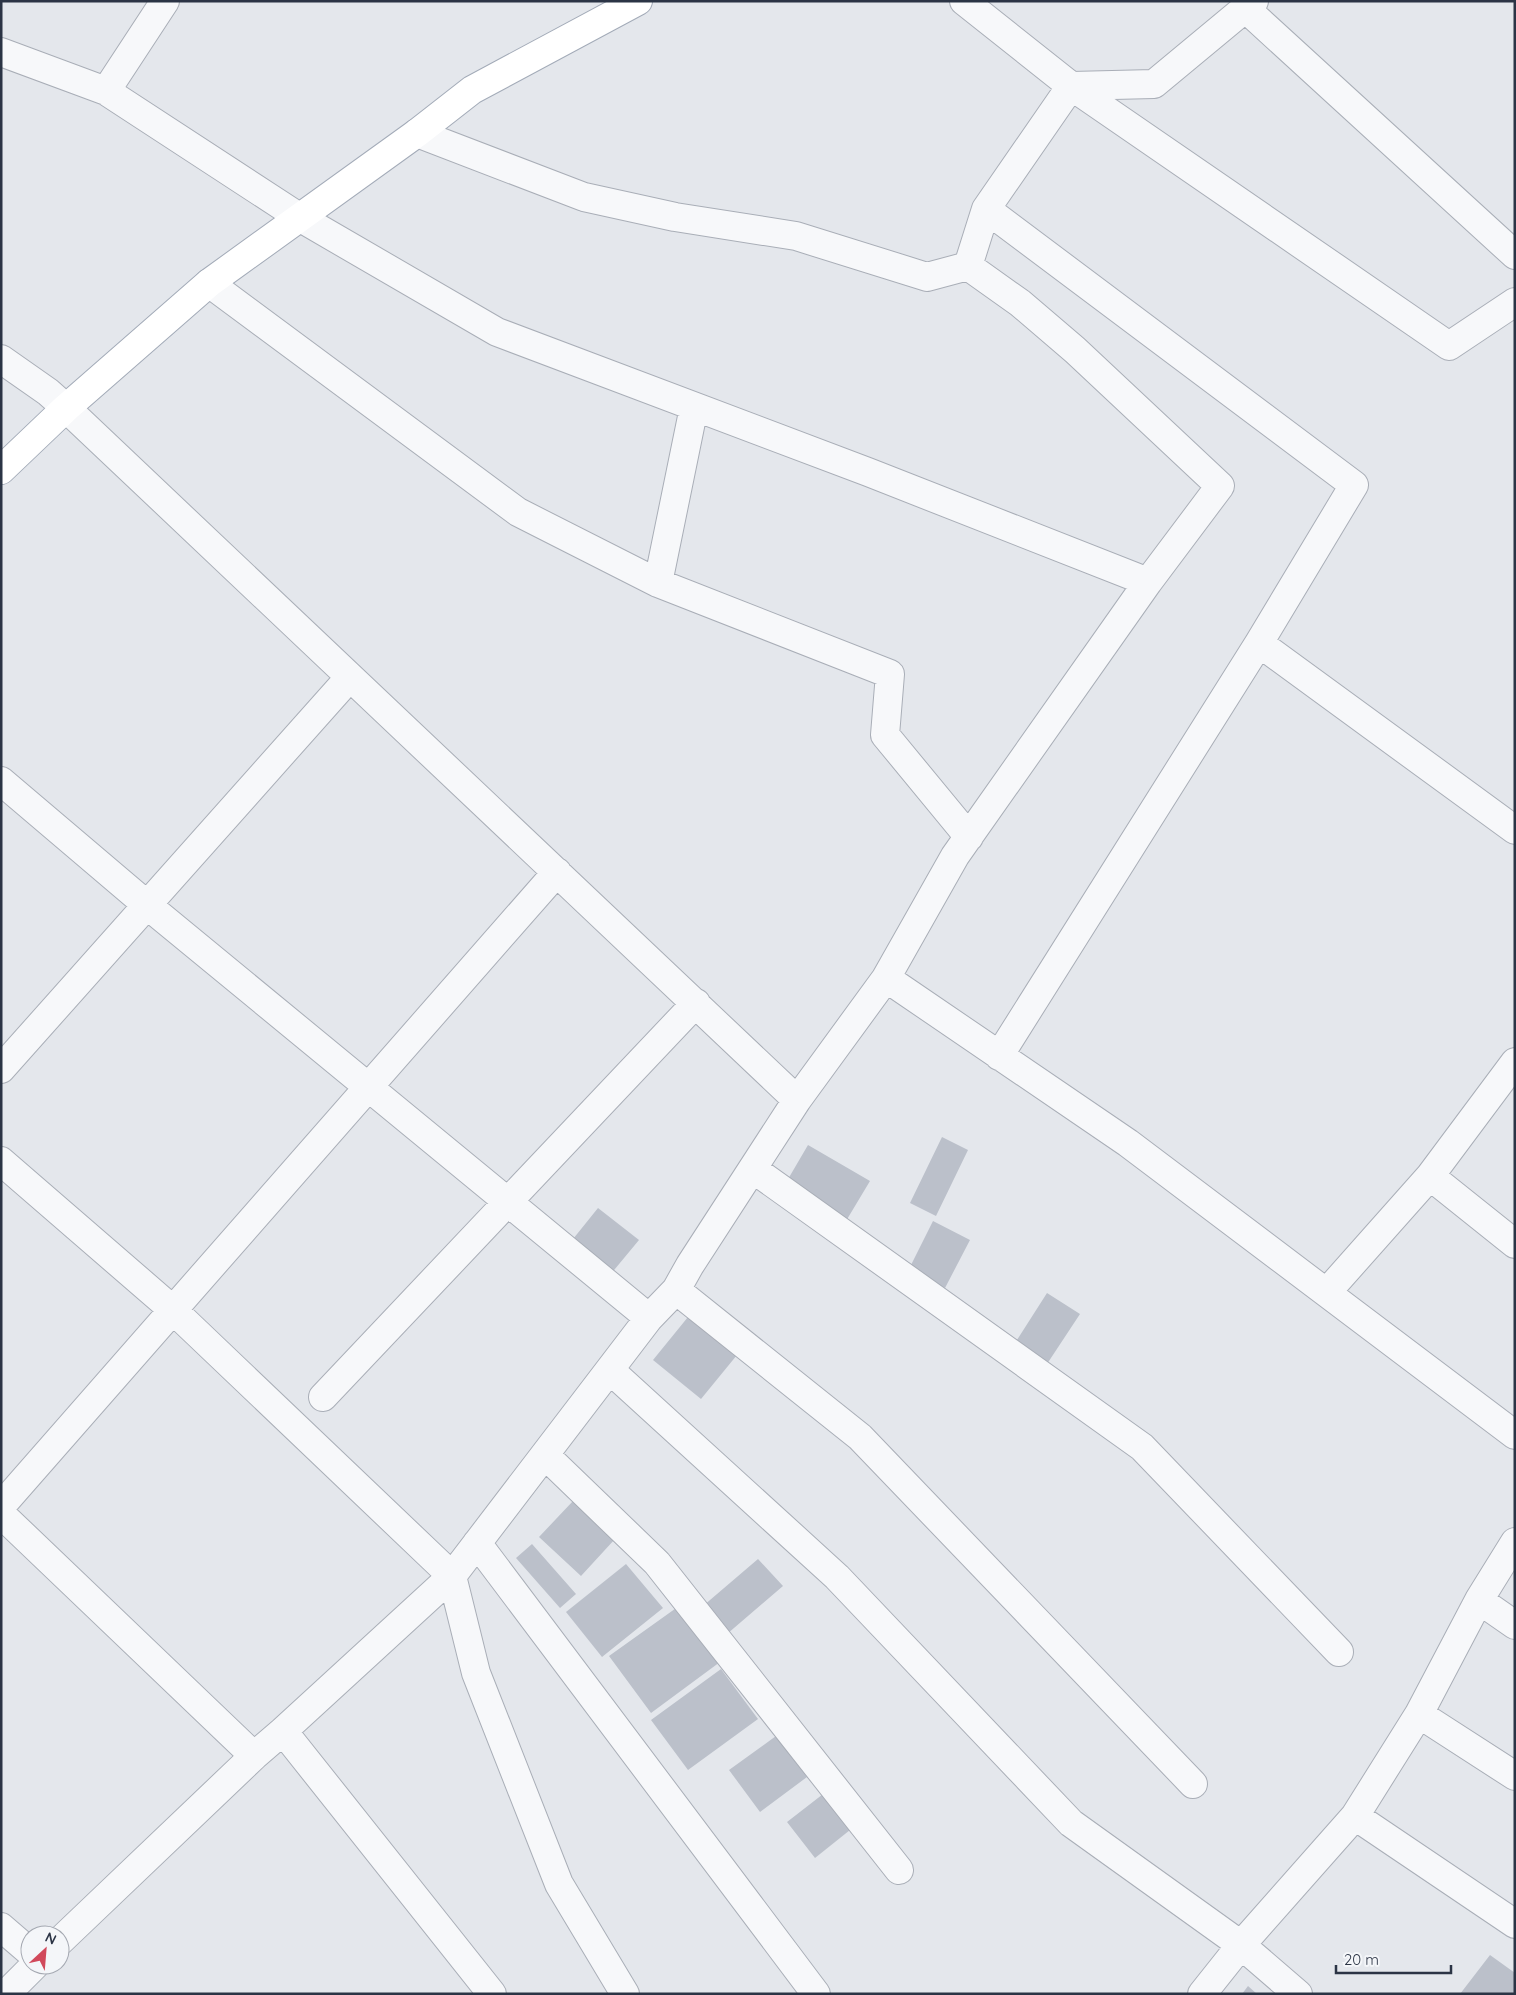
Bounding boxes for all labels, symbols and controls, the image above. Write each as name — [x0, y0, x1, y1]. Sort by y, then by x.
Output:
north arrow — [20, 1925, 70, 1975]
text: N — [42, 1928, 59, 1949]
scale bar — [1336, 1942, 1451, 1974]
text: 20 m — [1344, 1950, 1379, 1969]

